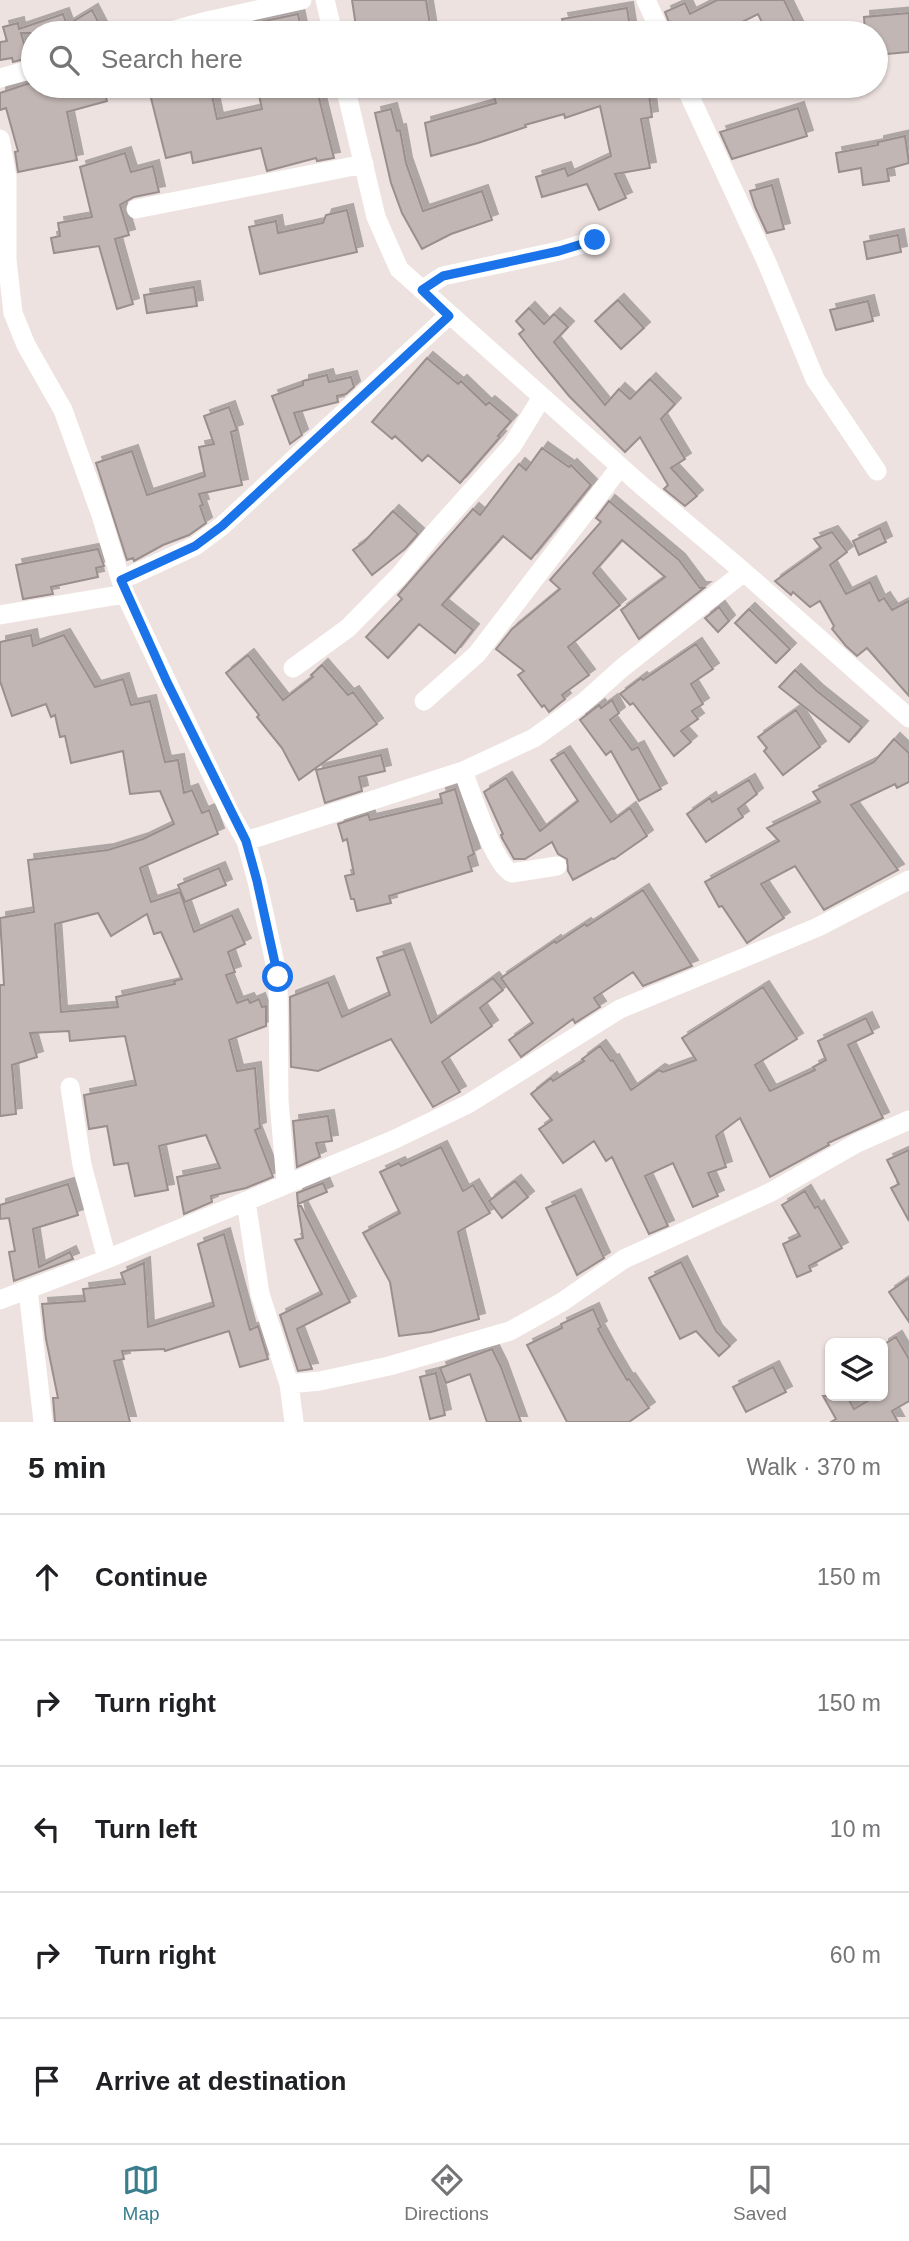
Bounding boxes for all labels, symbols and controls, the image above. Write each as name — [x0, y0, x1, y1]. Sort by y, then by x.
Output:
search box — [21, 21, 888, 98]
icon: search — [45, 41, 83, 79]
text: Search here — [101, 44, 243, 74]
route end — [579, 224, 610, 255]
route start — [262, 961, 293, 992]
map controls — [825, 1338, 888, 1401]
button: layers — [825, 1338, 888, 1401]
text: 5 min — [28, 1451, 106, 1484]
text: Walk · 370 m — [746, 1454, 881, 1480]
icon: ahead — [28, 1558, 66, 1596]
text: Continue — [95, 1562, 208, 1592]
text: 150 m — [817, 1564, 881, 1590]
icon: right — [28, 1684, 66, 1722]
text: Turn right — [95, 1688, 216, 1718]
text: 150 m — [817, 1690, 881, 1716]
icon: left — [28, 1810, 66, 1848]
text: Turn left — [95, 1814, 197, 1844]
text: 10 m — [830, 1816, 881, 1842]
icon: right — [28, 1936, 66, 1974]
text: Turn right — [95, 1940, 216, 1970]
text: 60 m — [830, 1942, 881, 1968]
icon: arrive — [28, 2062, 66, 2100]
text: Arrive at destination — [95, 2066, 346, 2096]
tab: Map — [122, 2161, 160, 2225]
tab: Directions — [404, 2161, 489, 2225]
tab: Saved — [733, 2161, 787, 2225]

